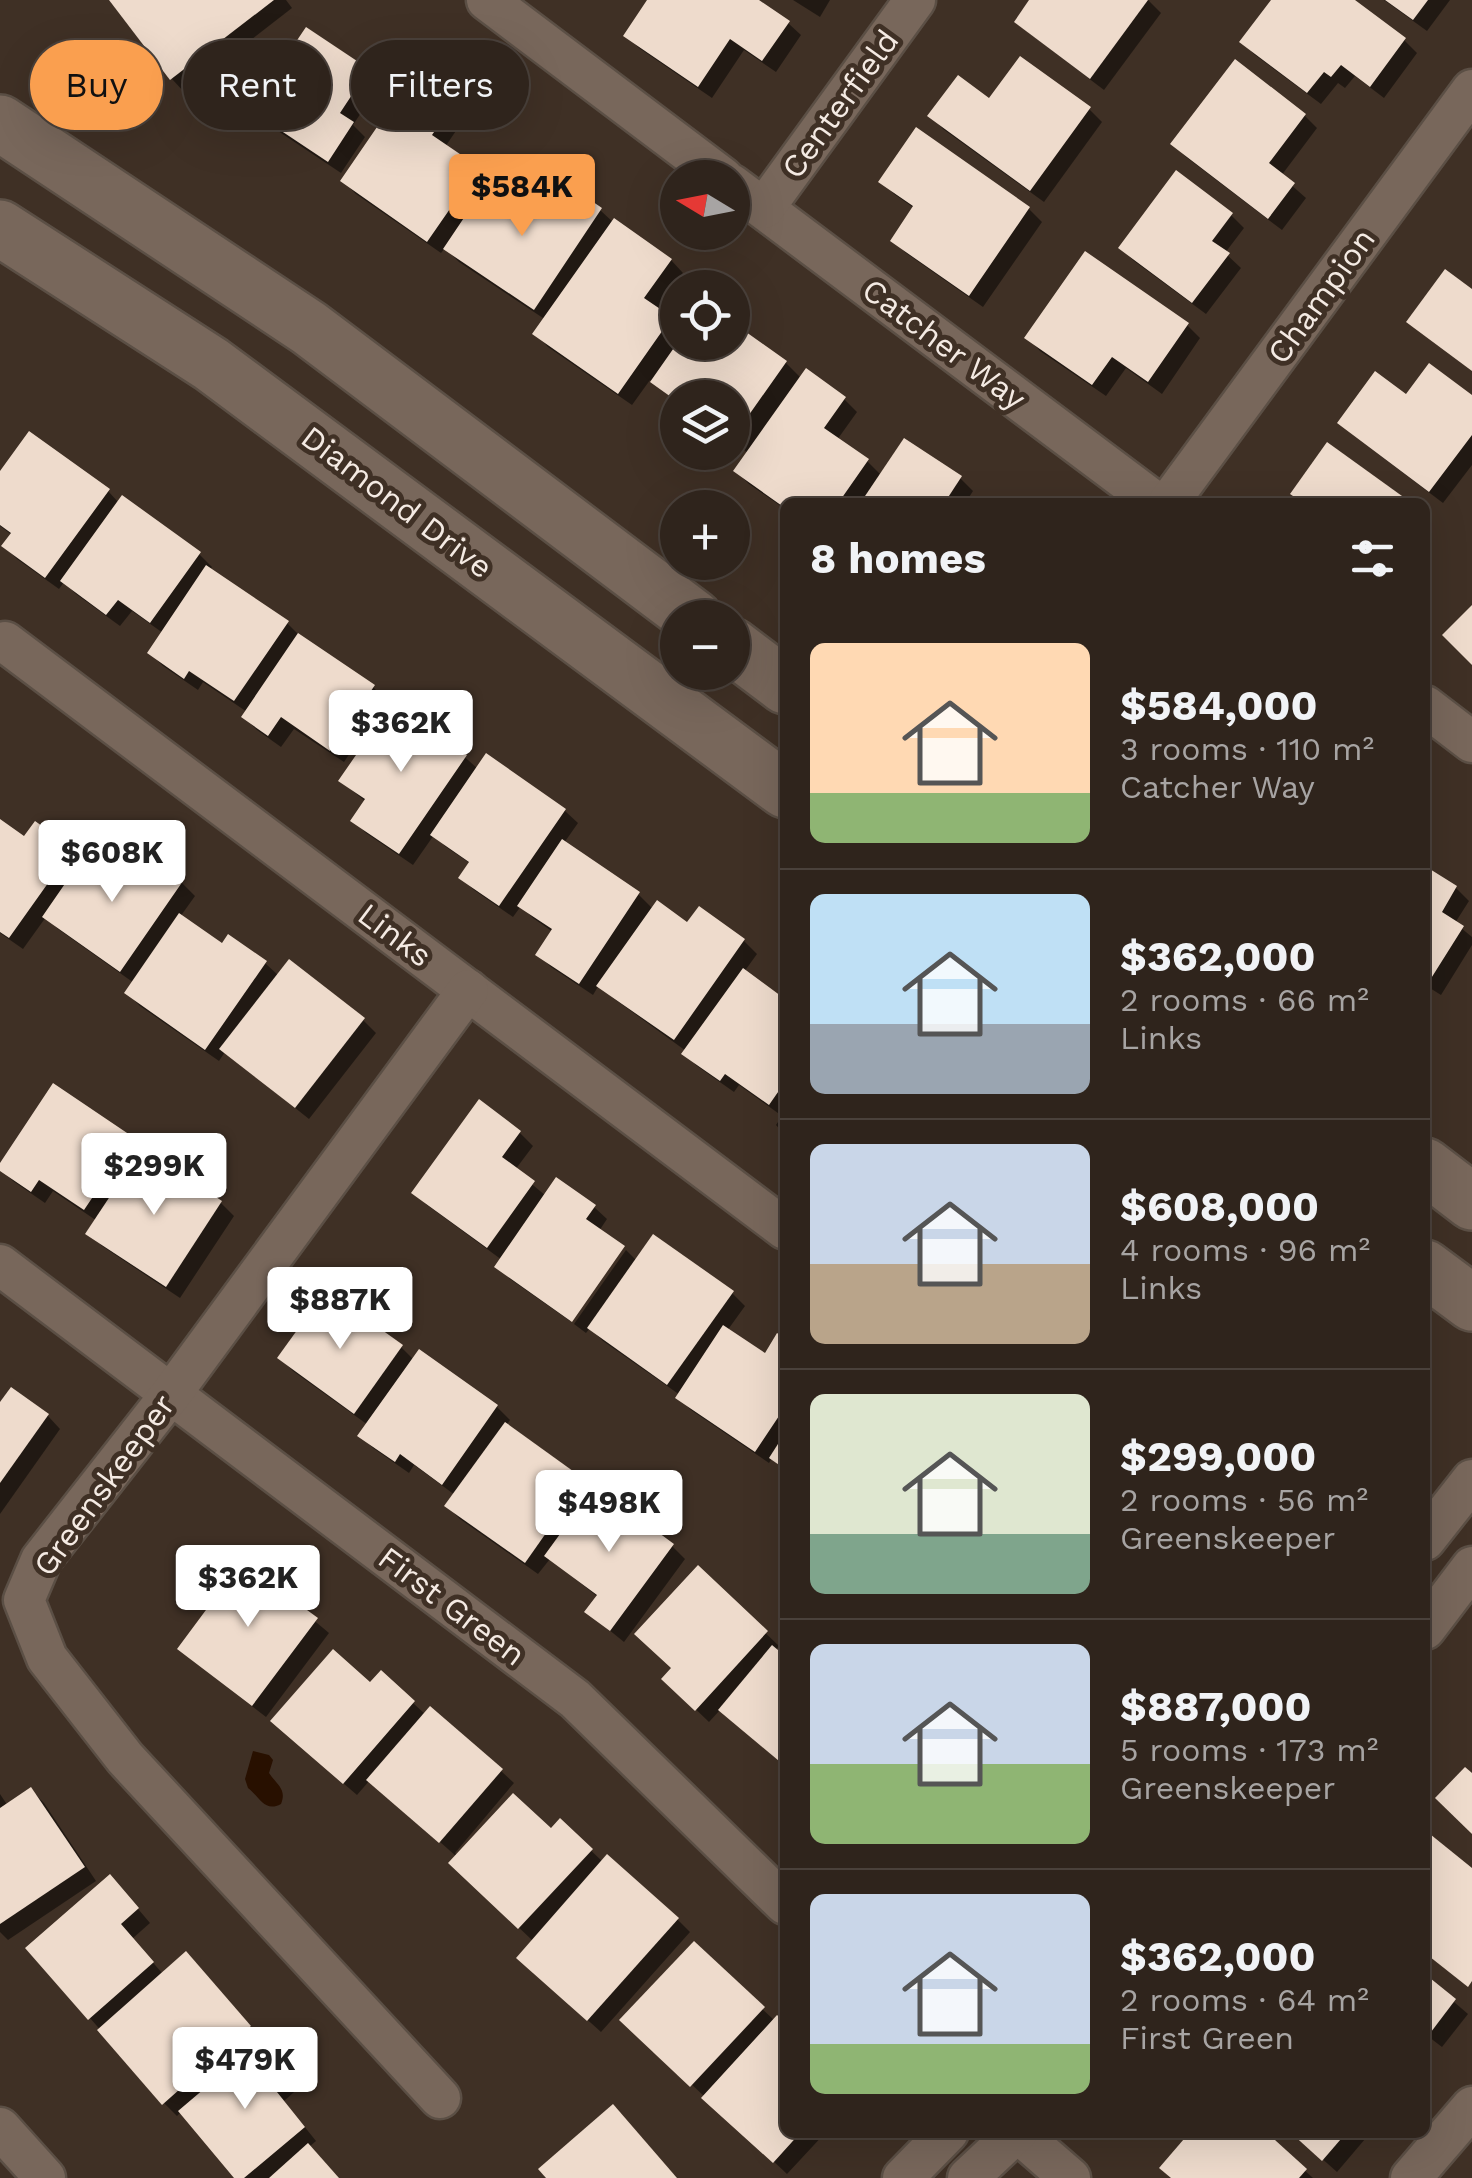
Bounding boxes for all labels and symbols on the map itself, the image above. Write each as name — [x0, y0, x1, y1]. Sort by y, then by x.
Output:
street label: Centerfield — [773, 22, 907, 186]
pin: $584K — [452, 154, 592, 239]
north arrow — [660, 160, 750, 250]
street label: Champion — [1259, 221, 1383, 371]
street label: Catcher Way — [855, 270, 1034, 418]
street label: Diamond Drive — [294, 418, 500, 586]
pin: $362K — [331, 690, 471, 775]
pin: $608K — [42, 820, 182, 905]
street label: Links — [351, 895, 439, 975]
pin: $299K — [84, 1133, 224, 1218]
pin: $887K — [270, 1267, 410, 1352]
street label: Greenskeeper — [25, 1387, 183, 1583]
pin: $498K — [539, 1470, 679, 1555]
street label: First Green — [371, 1538, 533, 1674]
pin: $362K — [178, 1545, 318, 1630]
pin: $479K — [175, 2027, 315, 2112]

